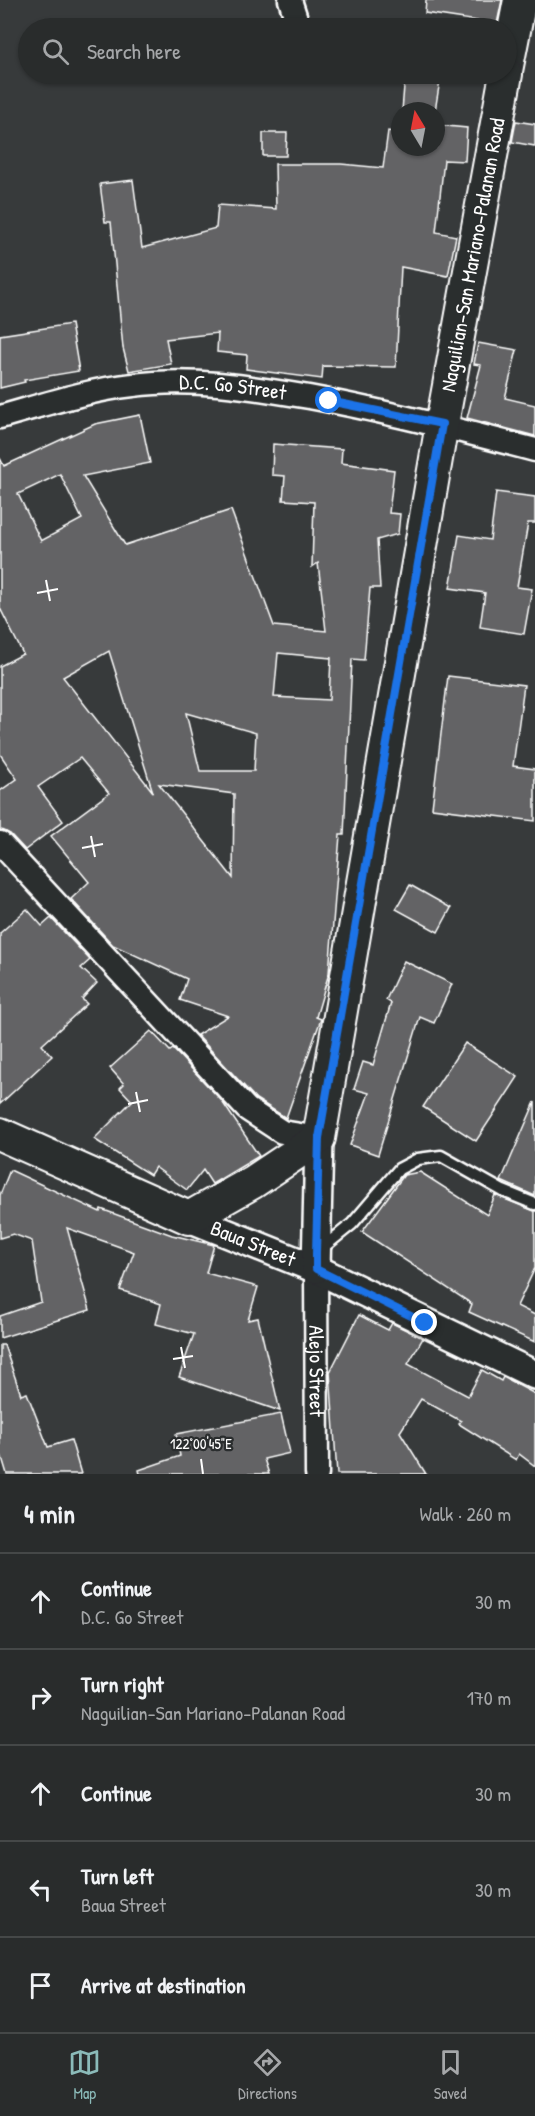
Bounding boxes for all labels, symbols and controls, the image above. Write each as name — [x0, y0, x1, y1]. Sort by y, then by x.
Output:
search box — [18, 18, 517, 84]
icon: search — [39, 35, 72, 68]
text: Search here — [87, 36, 181, 66]
north arrow — [391, 102, 445, 156]
street label: Naguilian-San Mariano-Palanan Road — [433, 116, 512, 394]
street label: D.C. Go Street — [179, 367, 289, 407]
route start — [315, 387, 341, 413]
street label: Baua Street — [206, 1213, 301, 1274]
route end — [411, 1309, 437, 1335]
street label: Alejo Street — [302, 1325, 332, 1418]
text: 122°00'45"E — [170, 1433, 232, 1454]
text: 4 min — [24, 1496, 75, 1531]
text: Walk · 260 m — [420, 1500, 511, 1527]
text: Continue — [81, 1573, 152, 1603]
icon: ahead — [24, 1585, 57, 1618]
text: 30 m — [475, 1588, 511, 1615]
text: D.C. Go Street — [81, 1603, 183, 1630]
text: Turn right — [81, 1669, 164, 1699]
icon: right — [24, 1681, 57, 1714]
text: 170 m — [467, 1684, 511, 1711]
text: Naguilian-San Mariano-Palanan Road — [81, 1699, 345, 1726]
icon: ahead — [24, 1777, 57, 1810]
text: Continue — [81, 1778, 152, 1808]
text: 30 m — [475, 1780, 511, 1807]
text: Turn left — [81, 1861, 154, 1891]
icon: left — [24, 1873, 57, 1906]
text: 30 m — [475, 1876, 511, 1903]
text: Baua Street — [81, 1891, 166, 1918]
icon: arrive — [24, 1969, 57, 2002]
text: Arrive at destination — [81, 1970, 246, 2000]
tab: Map — [68, 2046, 101, 2104]
tab: Directions — [238, 2046, 297, 2104]
tab: Saved — [434, 2046, 467, 2104]

